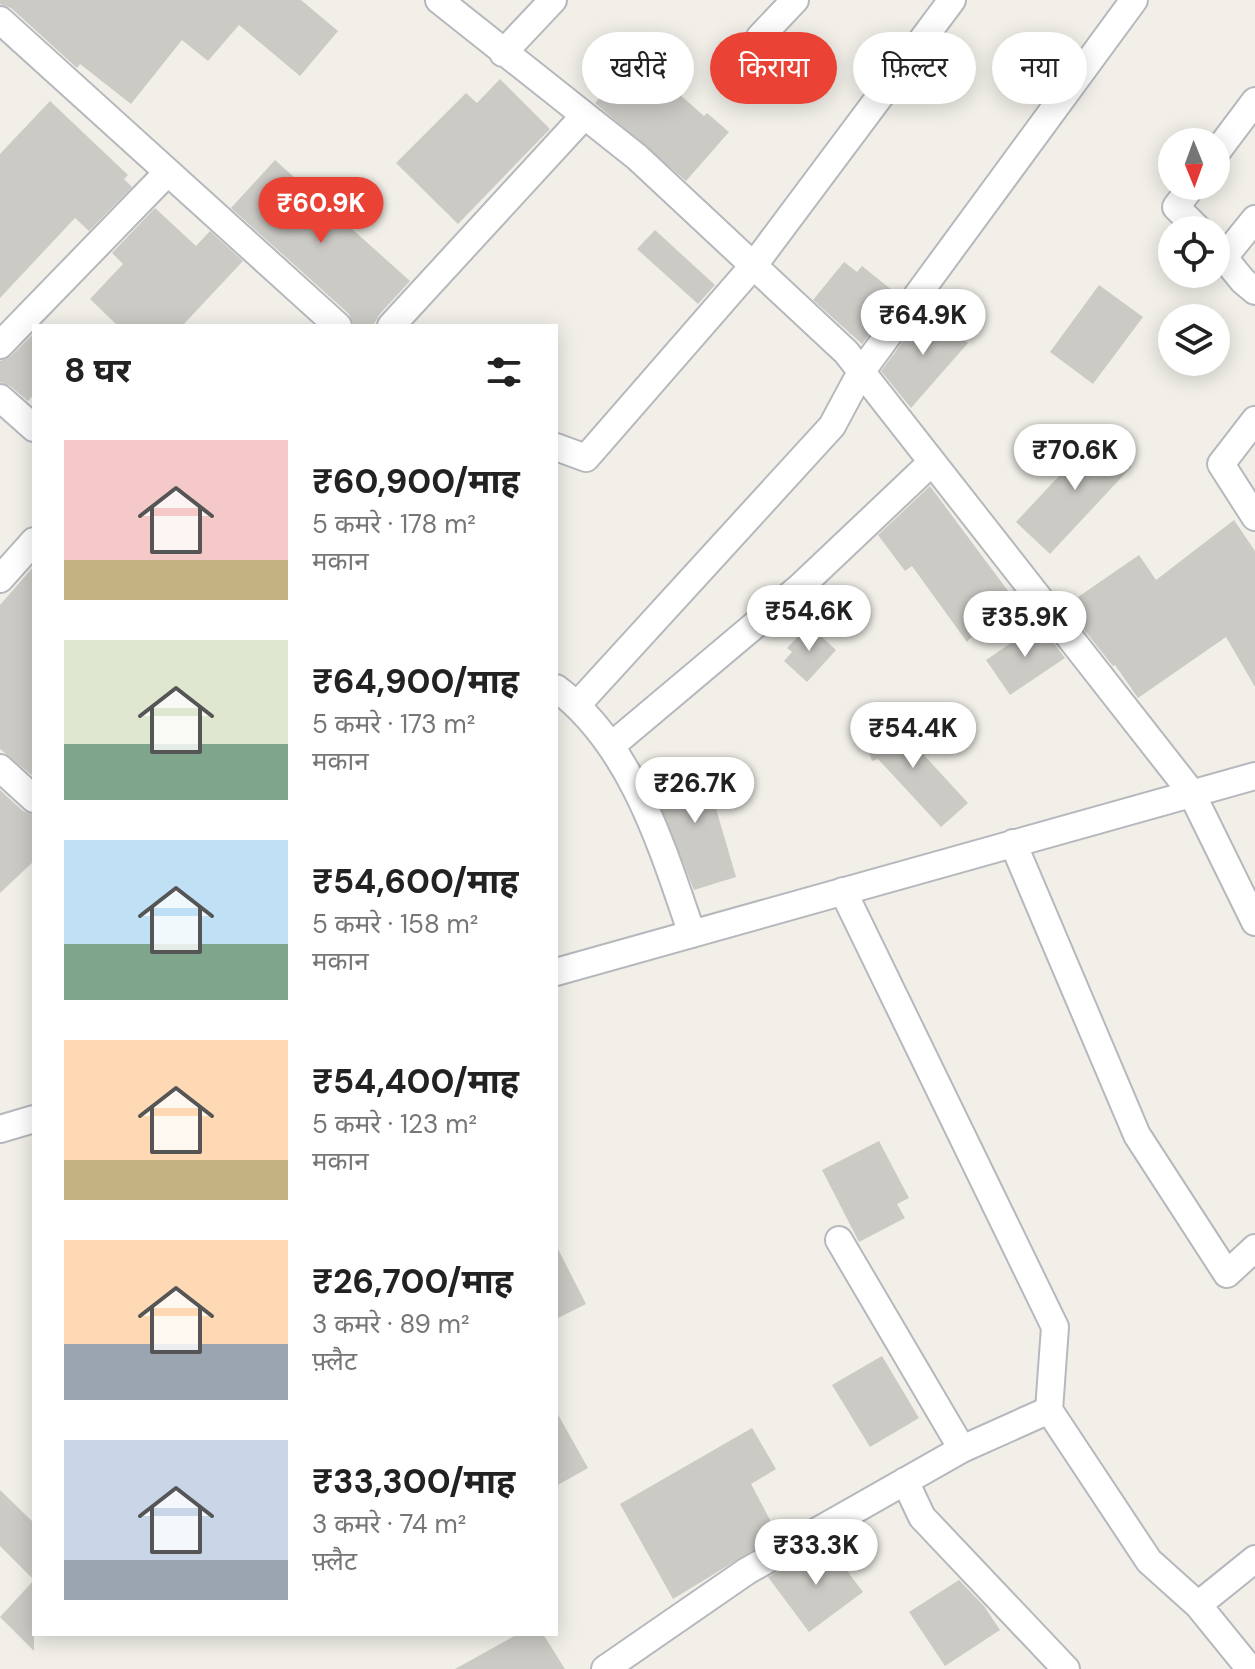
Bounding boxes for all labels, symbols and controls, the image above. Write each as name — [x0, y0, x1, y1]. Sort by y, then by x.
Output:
chip: खरीदें — [582, 32, 694, 104]
chip: किराया — [710, 32, 837, 104]
chip: फ़िल्टर — [853, 32, 976, 104]
chip: नया — [992, 32, 1087, 104]
north arrow — [1158, 128, 1230, 200]
map controls — [1158, 128, 1230, 376]
pin: ₹60.9K — [256, 177, 386, 245]
text: ₹60.9K — [277, 186, 366, 220]
button: locate — [1158, 216, 1230, 288]
pin: ₹64.9K — [858, 289, 988, 357]
text: ₹64.9K — [879, 298, 967, 332]
button: layers — [1158, 304, 1230, 376]
text: 8 घर — [64, 348, 131, 393]
icon: filters — [482, 350, 526, 394]
pin: ₹70.6K — [1010, 424, 1140, 492]
text: ₹70.6K — [1032, 433, 1118, 467]
text: ₹60,900/माह — [312, 459, 520, 504]
icon: home — [128, 472, 224, 568]
text: 5 कमरे · 178 m² — [312, 507, 476, 541]
text: मकान — [312, 544, 369, 578]
pin: ₹54.6K — [744, 585, 874, 653]
pin: ₹35.9K — [960, 591, 1090, 659]
text: ₹54.6K — [765, 594, 853, 628]
text: ₹35.9K — [981, 600, 1069, 634]
text: ₹64,900/माह — [312, 659, 519, 704]
icon: home — [128, 672, 224, 768]
pin: ₹54.4K — [848, 702, 978, 770]
text: 5 कमरे · 173 m² — [312, 707, 475, 741]
text: ₹54.4K — [868, 711, 958, 745]
text: मकान — [312, 744, 369, 778]
pin: ₹26.7K — [630, 757, 760, 825]
text: ₹26.7K — [653, 766, 737, 800]
text: ₹54,600/माह — [312, 859, 519, 904]
icon: home — [128, 872, 224, 968]
text: 5 कमरे · 158 m² — [312, 907, 478, 941]
text: मकान — [312, 944, 369, 978]
text: ₹54,400/माह — [312, 1059, 519, 1104]
icon: home — [128, 1072, 224, 1168]
text: 5 कमरे · 123 m² — [312, 1107, 477, 1141]
text: मकान — [312, 1144, 369, 1178]
text: ₹26,700/माह — [312, 1259, 513, 1304]
icon: home — [128, 1272, 224, 1368]
text: 3 कमरे · 89 m² — [312, 1307, 469, 1341]
text: फ़्लैट — [312, 1344, 357, 1378]
text: ₹33,300/माह — [312, 1459, 515, 1504]
icon: home — [128, 1472, 224, 1568]
text: 3 कमरे · 74 m² — [312, 1507, 466, 1541]
pin: ₹33.3K — [751, 1519, 881, 1587]
text: ₹33.3K — [773, 1528, 859, 1562]
text: फ़्लैट — [312, 1544, 357, 1578]

